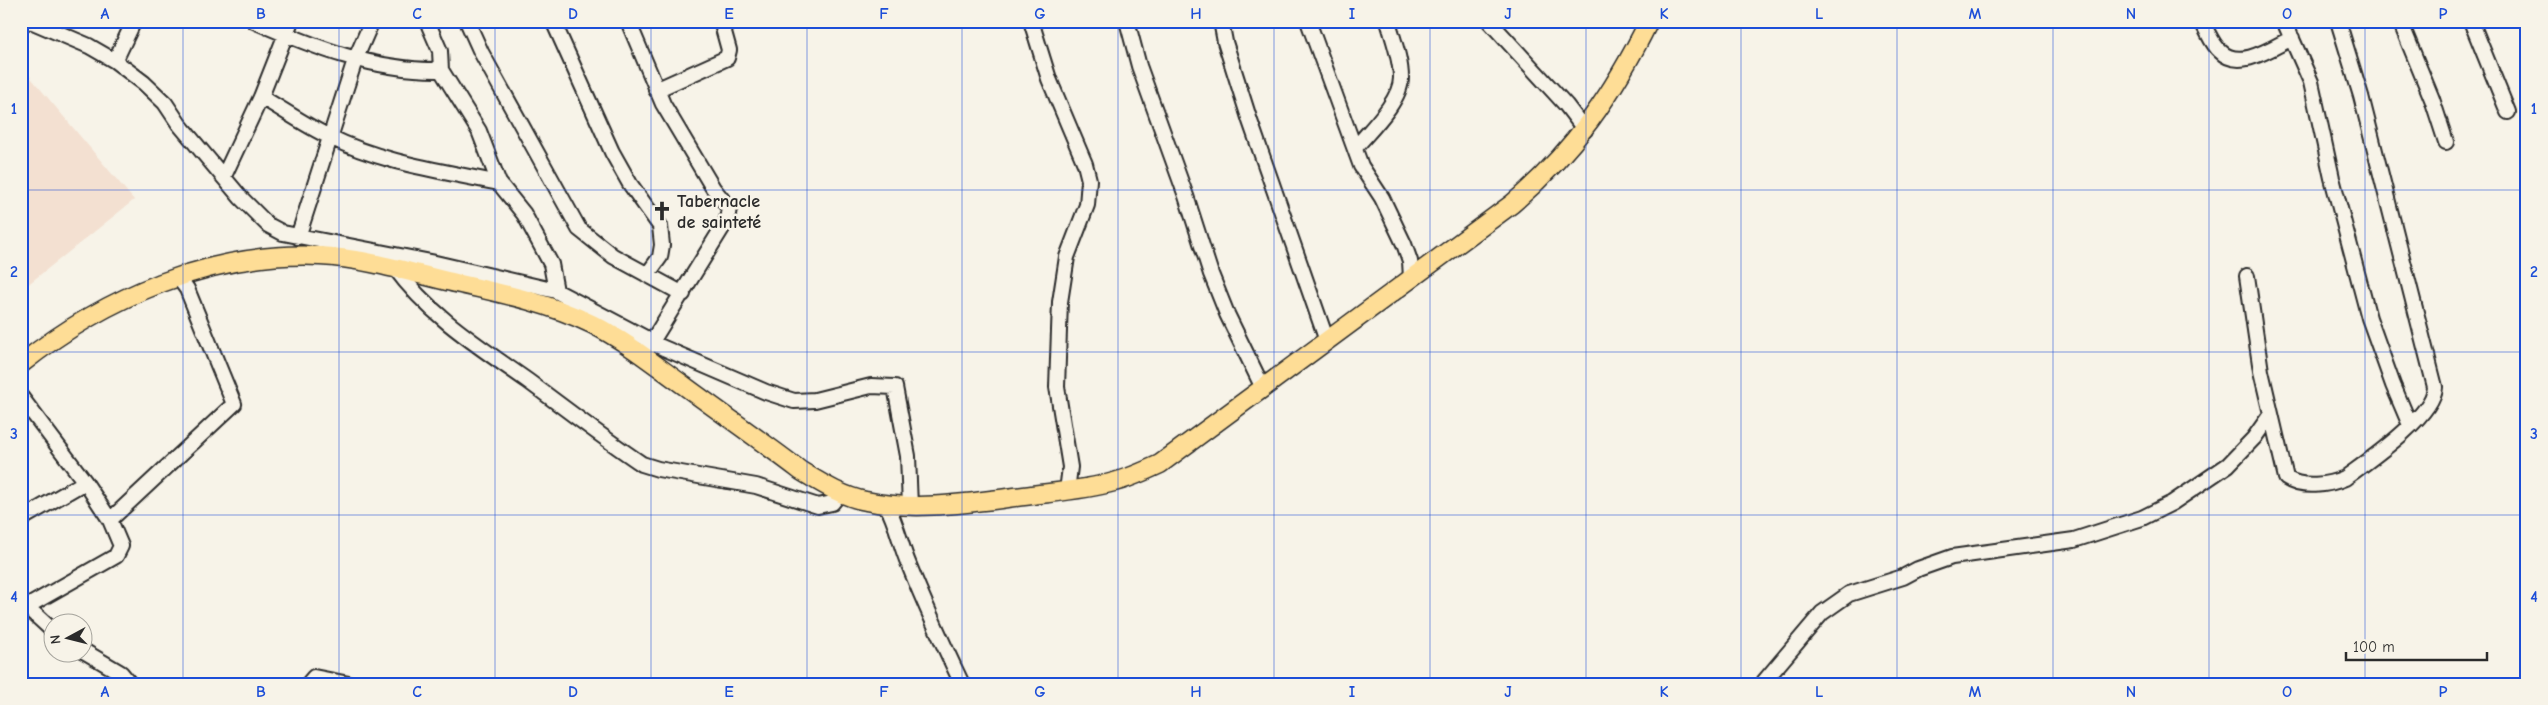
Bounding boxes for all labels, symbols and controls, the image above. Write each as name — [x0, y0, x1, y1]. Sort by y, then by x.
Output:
text: A — [101, 5, 110, 23]
text: B — [256, 5, 266, 23]
text: C — [412, 5, 422, 23]
text: D — [568, 5, 578, 23]
text: E — [724, 5, 734, 23]
text: F — [879, 5, 889, 23]
text: G — [1034, 5, 1046, 23]
text: H — [1190, 5, 1202, 23]
text: I — [1349, 5, 1355, 23]
text: J — [1504, 5, 1512, 23]
text: K — [1659, 5, 1669, 23]
text: L — [1815, 5, 1823, 23]
text: M — [1969, 5, 1982, 23]
text: N — [2126, 5, 2136, 23]
text: O — [2282, 5, 2292, 23]
text: P — [2439, 5, 2448, 23]
text: 1 — [11, 100, 17, 118]
text: 1 — [2531, 100, 2537, 118]
place label: Tabernacle de sainteté — [677, 191, 761, 233]
church icon: Tabernacle de sainteté — [651, 200, 673, 222]
text: 2 — [10, 263, 18, 281]
text: 2 — [2530, 263, 2538, 281]
text: 3 — [10, 425, 18, 443]
text: 3 — [2530, 425, 2538, 443]
text: 4 — [10, 588, 18, 606]
text: 4 — [2530, 588, 2538, 606]
north arrow — [42, 612, 92, 662]
scale bar — [2346, 630, 2487, 662]
text: N — [47, 634, 65, 645]
text: 100 m — [2353, 638, 2395, 656]
text: A — [101, 683, 110, 701]
text: B — [256, 683, 266, 701]
text: C — [412, 683, 422, 701]
text: D — [568, 683, 578, 701]
text: E — [724, 683, 734, 701]
text: F — [879, 683, 889, 701]
text: G — [1034, 683, 1046, 701]
text: H — [1190, 683, 1202, 701]
text: I — [1349, 683, 1355, 701]
text: J — [1504, 683, 1512, 701]
text: K — [1659, 683, 1669, 701]
text: L — [1815, 683, 1823, 701]
text: M — [1969, 683, 1982, 701]
text: N — [2126, 683, 2136, 701]
text: O — [2282, 683, 2292, 701]
text: P — [2439, 683, 2448, 701]

